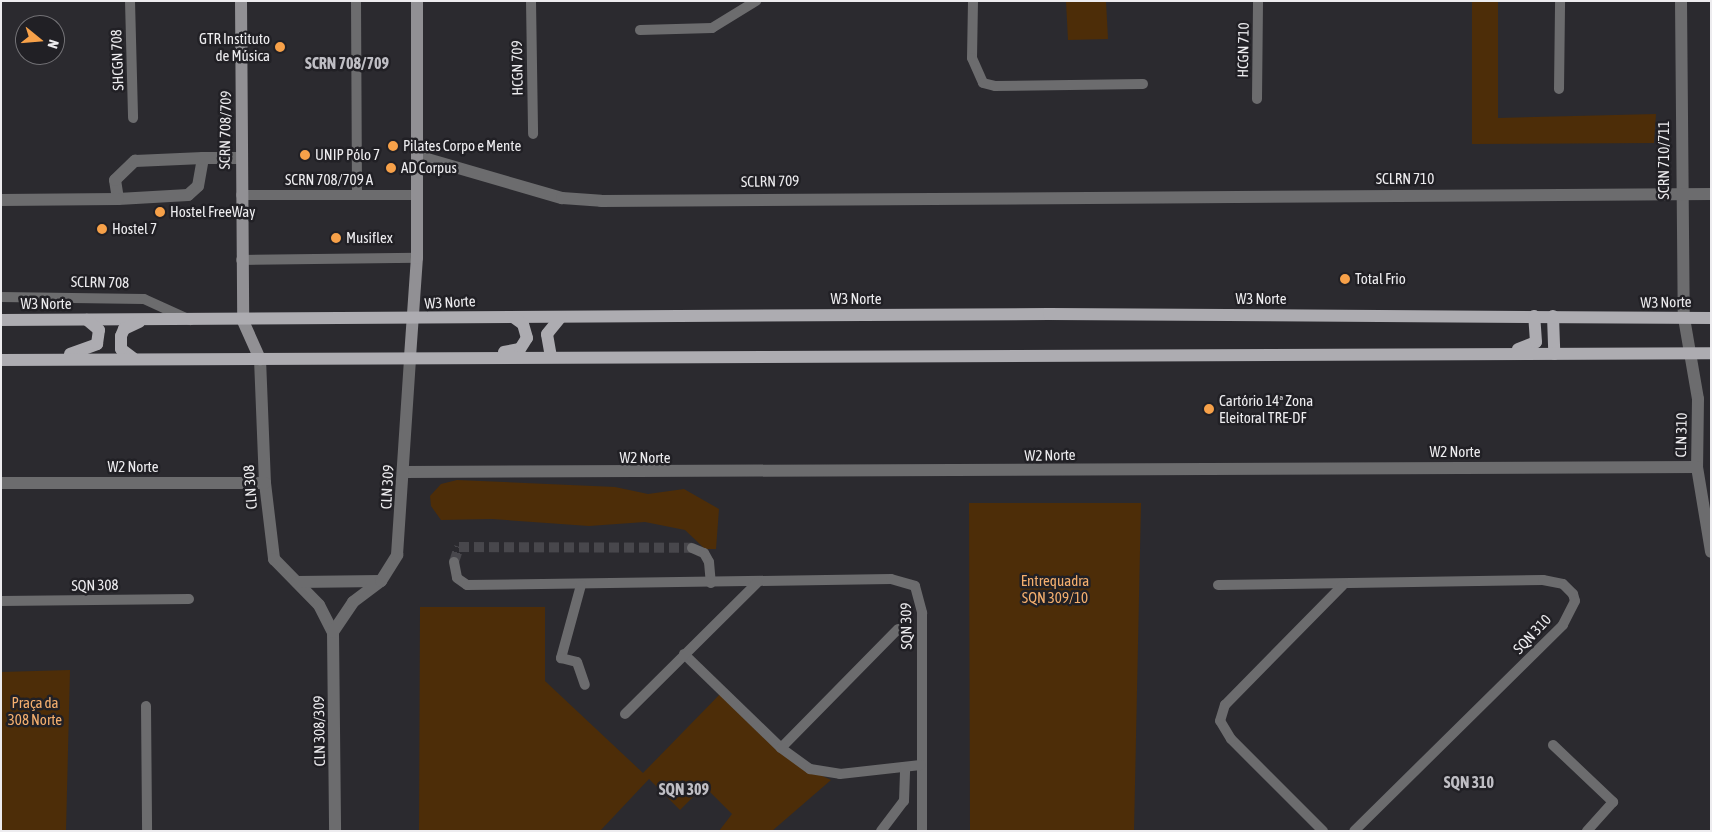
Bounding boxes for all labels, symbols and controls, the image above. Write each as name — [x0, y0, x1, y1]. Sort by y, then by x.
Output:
north arrow — [15, 15, 65, 65]
street label: HCGN 710 — [1234, 22, 1252, 78]
street label: SHCGN 708 — [107, 29, 127, 91]
place label: GTR Instituto de Música — [199, 29, 270, 64]
text: N — [45, 38, 62, 50]
street label: HCGN 709 — [508, 40, 526, 96]
marker: GTR Instituto de Música — [274, 41, 286, 53]
district label: SCRN 708/709 — [305, 53, 389, 73]
street label: SCRN 708/709 — [215, 90, 235, 170]
street label: SCRN 710/711 — [1655, 121, 1673, 199]
place label: Pilates Corpo e Mente — [403, 137, 521, 155]
marker: Pilates Corpo e Mente — [387, 140, 399, 152]
place label: UNIP Pólo 7 — [315, 146, 380, 164]
marker: UNIP Pólo 7 — [299, 149, 311, 161]
place label: AD Corpus — [401, 159, 457, 177]
marker: AD Corpus — [385, 162, 397, 174]
street label: SCLRN 710 — [1376, 170, 1434, 188]
street label: SCRN 708/709 A — [285, 171, 373, 189]
street label: SCLRN 709 — [741, 171, 799, 191]
place label: Hostel FreeWay — [170, 203, 255, 221]
marker: Hostel FreeWay — [154, 206, 166, 218]
place label: Hostel 7 — [112, 220, 157, 238]
marker: Hostel 7 — [96, 223, 108, 235]
place label: Musiflex — [346, 229, 393, 247]
marker: Musiflex — [330, 232, 342, 244]
place label: Total Frio — [1355, 270, 1406, 288]
street label: SCLRN 708 — [71, 272, 129, 292]
marker: Total Frio — [1339, 273, 1351, 285]
street label: W3 Norte — [830, 290, 882, 308]
street label: W3 Norte — [1235, 290, 1287, 308]
street label: W3 Norte — [424, 292, 476, 312]
street label: W3 Norte — [1640, 293, 1692, 311]
street label: W3 Norte — [20, 295, 72, 313]
place label: Cartório 14ª Zona Eleitoral TRE-DF — [1219, 391, 1313, 426]
marker: Cartório 14ª Zona Eleitoral TRE-DF — [1203, 403, 1215, 415]
street label: CLN 310 — [1672, 413, 1690, 457]
street label: W2 Norte — [1429, 443, 1481, 461]
street label: W2 Norte — [1024, 446, 1076, 464]
street label: W2 Norte — [619, 449, 671, 467]
street label: W2 Norte — [107, 458, 159, 476]
street label: CLN 308 — [239, 464, 261, 510]
street label: CLN 309 — [377, 464, 397, 510]
park label: Entrequadra SQN 309/10 — [1021, 571, 1089, 606]
street label: SQN 308 — [71, 576, 119, 594]
street label: SQN 309 — [897, 602, 915, 650]
street label: SQN 310 — [1509, 611, 1555, 657]
park label: Praça da 308 Norte — [8, 693, 62, 728]
street label: CLN 308/309 — [309, 695, 329, 767]
district label: SQN 310 — [1444, 772, 1494, 792]
district label: SQN 309 — [659, 779, 709, 799]

